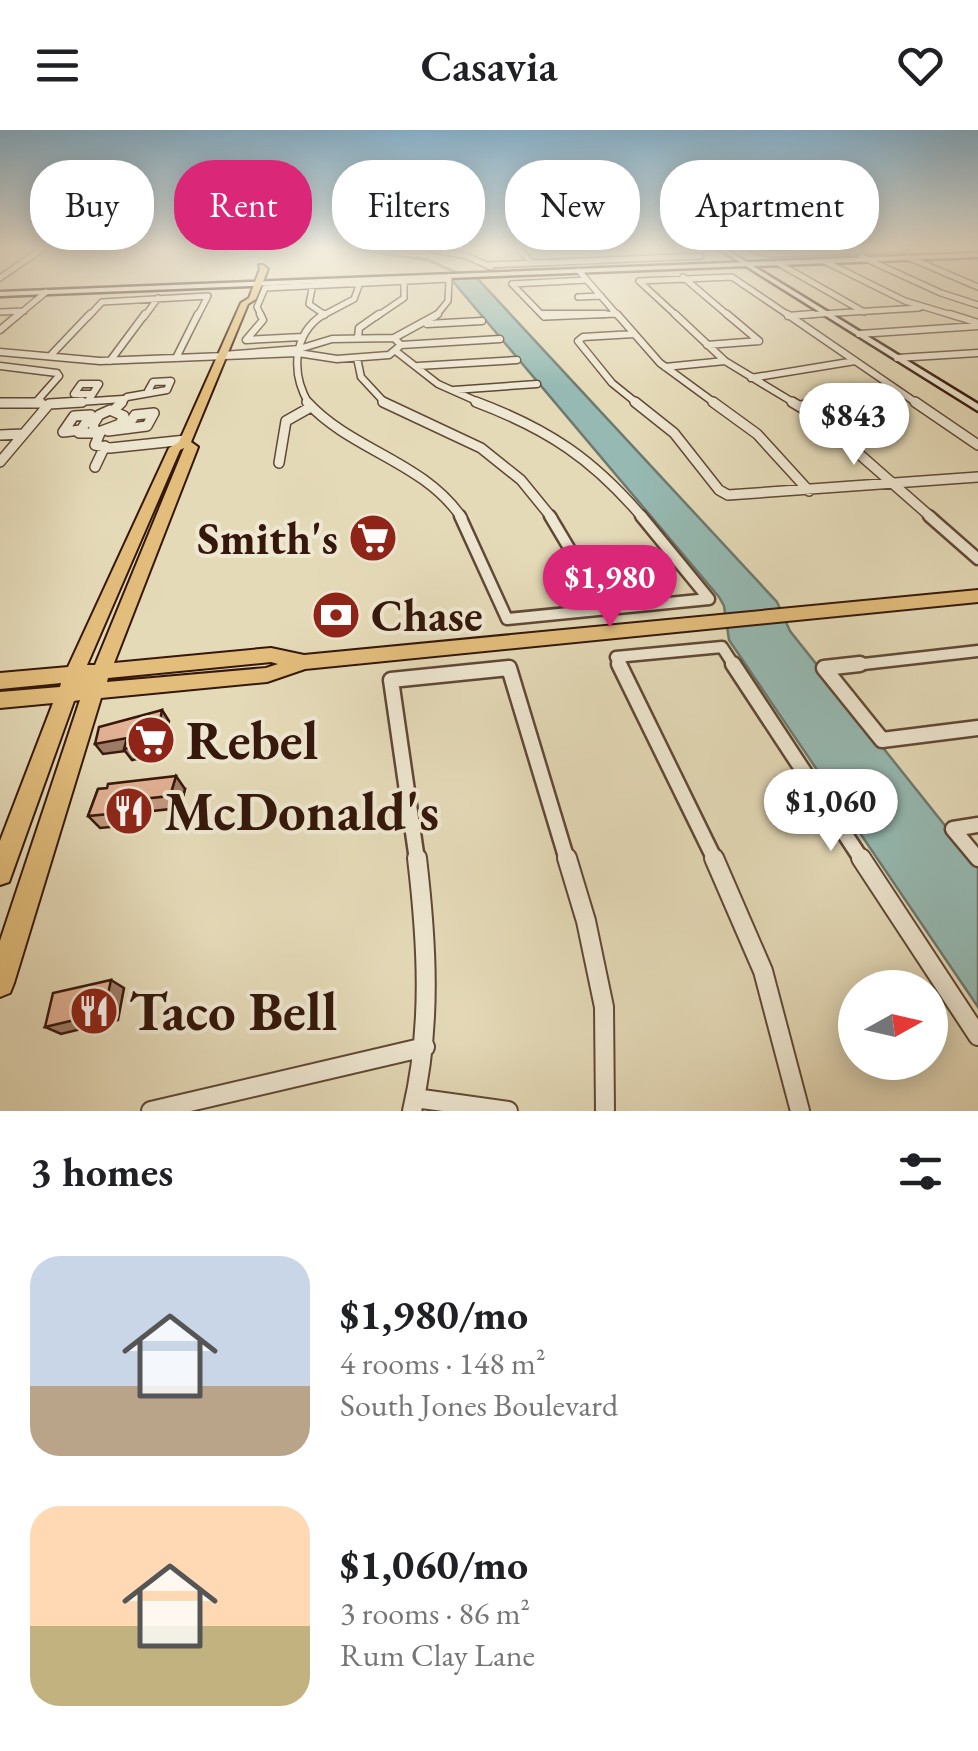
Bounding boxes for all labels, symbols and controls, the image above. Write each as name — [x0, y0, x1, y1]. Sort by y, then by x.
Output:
text: Casavia — [420, 36, 558, 94]
icon: menu — [30, 38, 85, 93]
icon: heart — [893, 38, 948, 93]
chip: Buy — [30, 160, 154, 250]
chip: Rent — [174, 160, 312, 250]
chip: Filters — [332, 160, 485, 250]
chip: New — [505, 160, 640, 250]
chip: Apartment — [660, 160, 879, 250]
pin: $843 — [795, 383, 913, 468]
text: $843 — [821, 394, 887, 436]
place label: Smith's — [197, 509, 338, 567]
supermarket icon: Smith's — [347, 512, 399, 564]
pin: $1,980 — [529, 545, 691, 630]
text: $1,980 — [565, 556, 655, 598]
place label: Chase — [371, 586, 483, 644]
bank icon: Chase — [310, 589, 362, 641]
place label: Rebel — [186, 704, 318, 775]
supermarket icon: Rebel — [125, 714, 177, 766]
pin: $1,060 — [750, 769, 912, 854]
place label: McDonald's — [164, 775, 439, 846]
text: $1,060 — [786, 780, 876, 822]
restaurant icon: McDonald's — [103, 785, 155, 837]
north arrow — [838, 970, 948, 1080]
map controls — [838, 970, 948, 1080]
place label: Taco Bell — [129, 975, 337, 1046]
restaurant icon: Taco Bell — [68, 985, 120, 1037]
text: 3 homes — [30, 1144, 173, 1199]
icon: filters — [893, 1144, 948, 1199]
text: $1,980/mo — [340, 1287, 528, 1342]
icon: home — [110, 1296, 230, 1416]
text: 4 rooms · 148 m² — [340, 1342, 546, 1384]
text: South Jones Boulevard — [340, 1384, 618, 1426]
text: $1,060/mo — [340, 1537, 528, 1592]
icon: home — [110, 1546, 230, 1666]
text: 3 rooms · 86 m² — [340, 1592, 530, 1634]
text: Rum Clay Lane — [340, 1634, 535, 1676]

